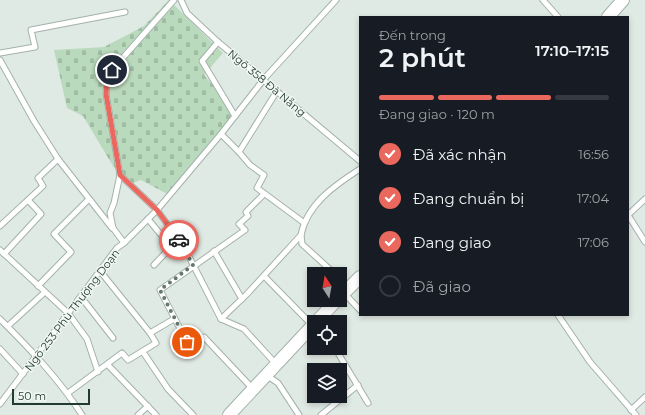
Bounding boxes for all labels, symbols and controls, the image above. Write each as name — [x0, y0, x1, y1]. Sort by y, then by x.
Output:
text: Đến trong — [379, 27, 446, 43]
text: 17:10–17:15 — [535, 41, 609, 60]
text: 2 phút — [379, 42, 466, 74]
street label: Ngõ 358 Đà Nẵng — [225, 46, 309, 120]
pin — [95, 53, 129, 87]
icon: home — [101, 59, 123, 81]
text: Đang giao · 120 m — [379, 106, 495, 122]
icon: check — [379, 143, 401, 165]
text: Đã xác nhận — [413, 145, 507, 164]
text: 16:56 — [578, 146, 609, 162]
icon: check — [379, 187, 401, 209]
text: Đang chuẩn bị — [413, 189, 524, 208]
text: 17:04 — [577, 190, 609, 206]
courier — [159, 220, 199, 260]
icon: car — [168, 229, 190, 251]
icon: check — [379, 231, 401, 253]
text: Đang giao — [413, 233, 491, 252]
text: 17:06 — [578, 234, 609, 250]
street label: Ngõ 253 Phù Thượng Doạn — [22, 246, 122, 374]
north arrow — [307, 267, 347, 307]
map controls — [307, 267, 347, 403]
text: Đã giao — [413, 277, 471, 296]
button: locate — [307, 315, 347, 355]
pin — [170, 325, 204, 359]
icon: bag — [176, 331, 198, 353]
button: layers — [307, 363, 347, 403]
scale bar — [12, 387, 90, 406]
text: 50 m — [18, 389, 46, 403]

